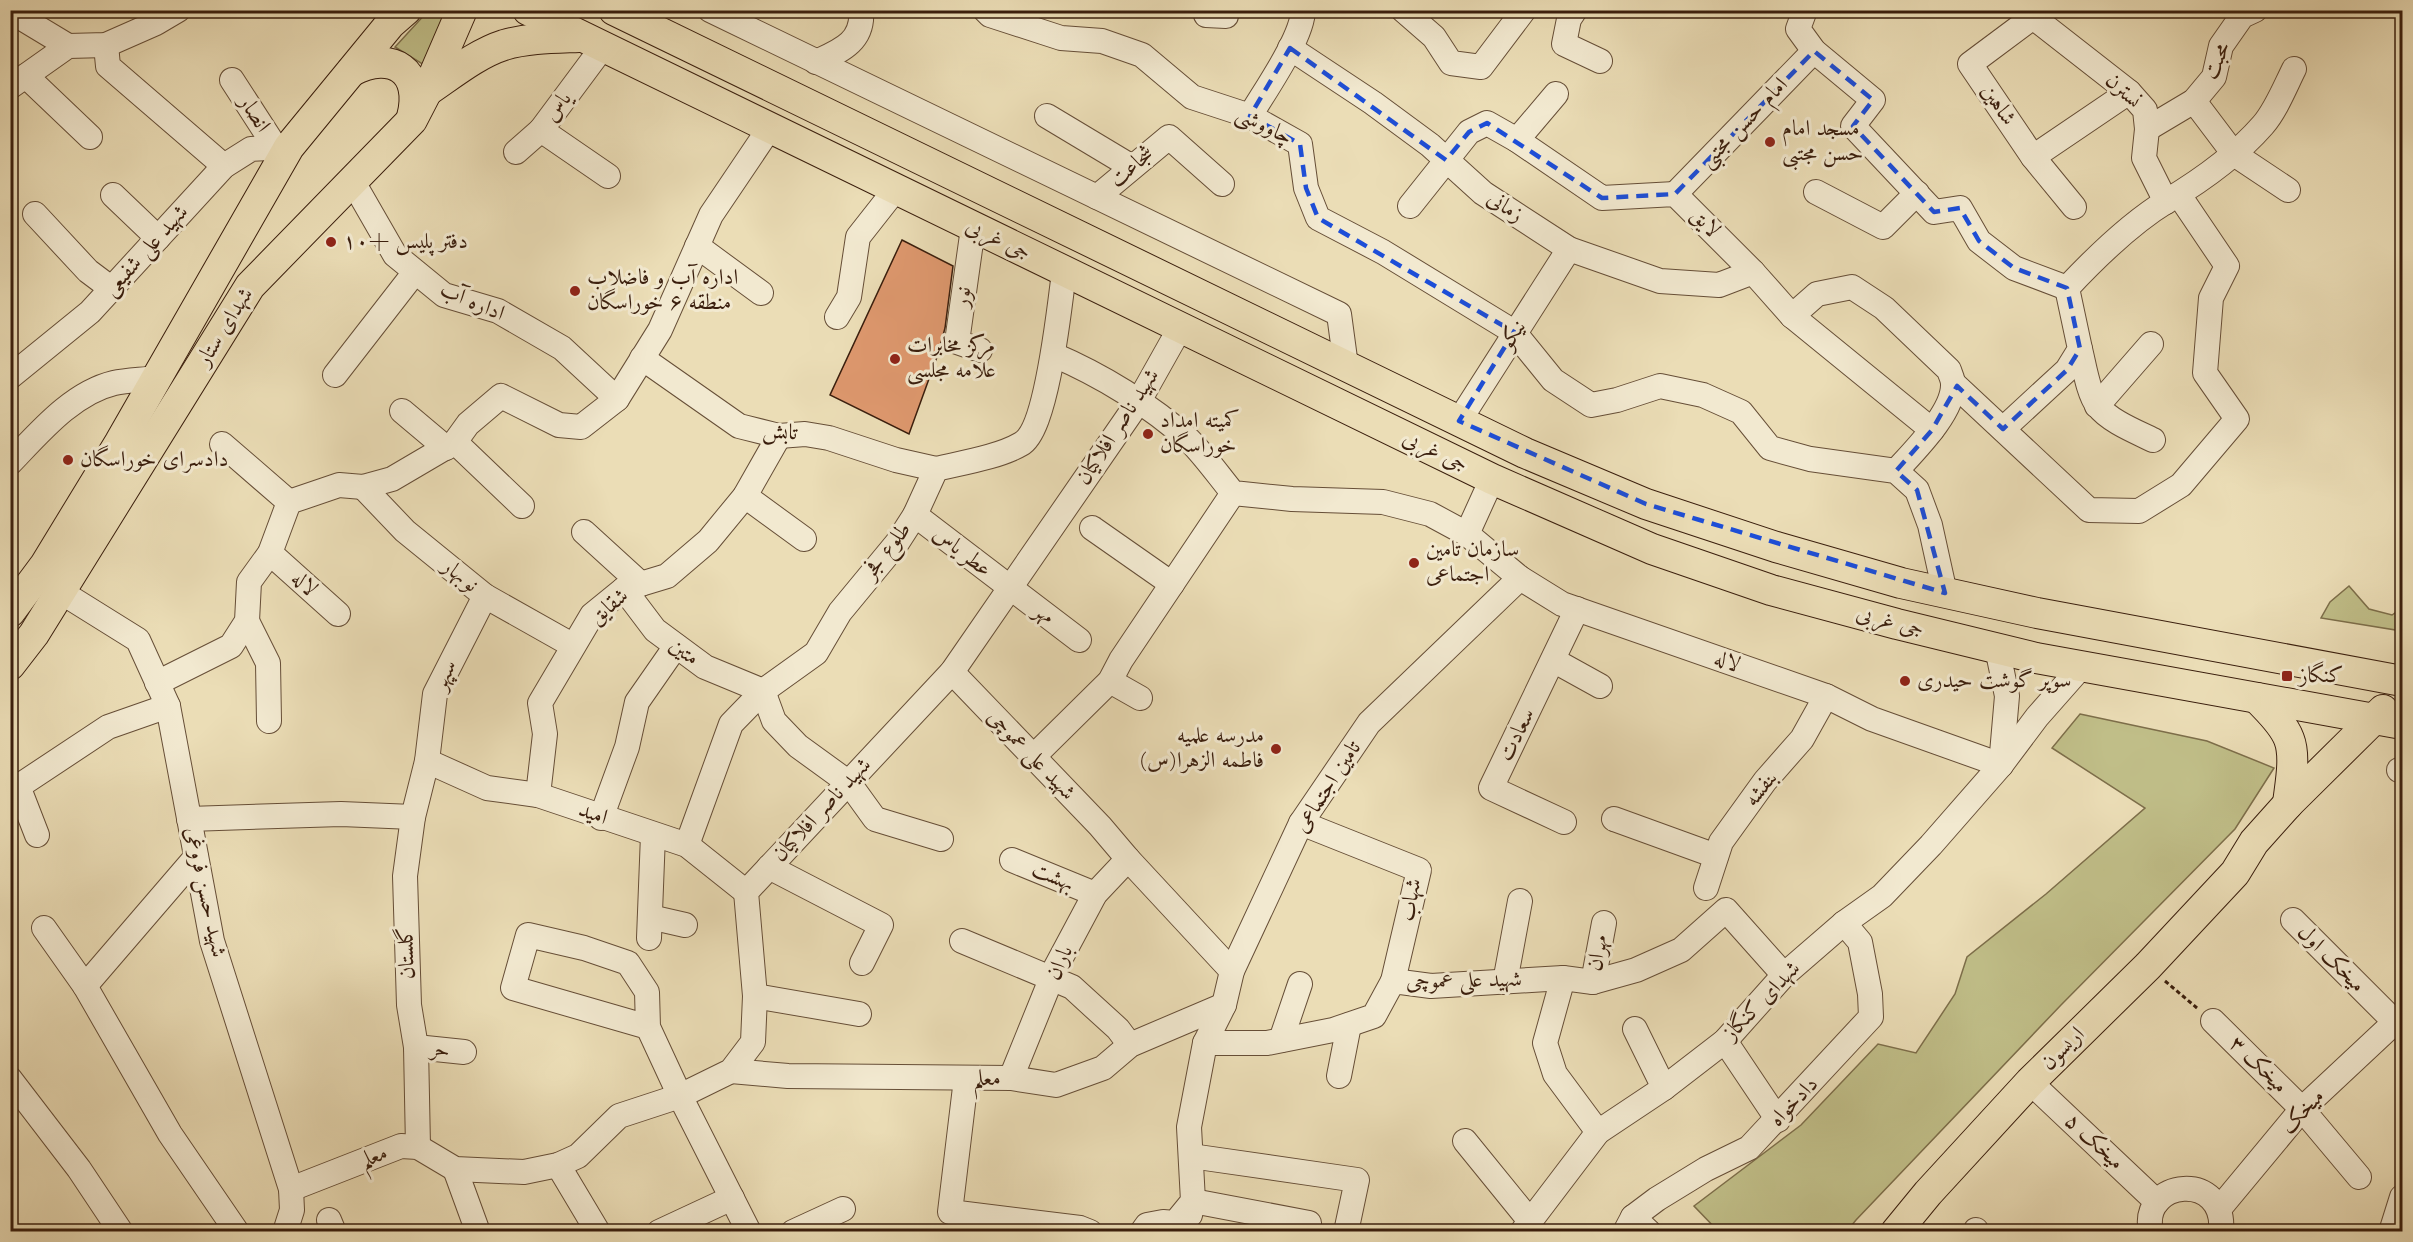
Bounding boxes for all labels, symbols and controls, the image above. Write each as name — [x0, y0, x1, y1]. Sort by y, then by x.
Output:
street label: محبت — [2199, 38, 2236, 83]
street label: نسترن — [2101, 69, 2145, 113]
street label: امام حسن مجتبی — [1696, 74, 1797, 177]
street label: شاهین — [1976, 81, 2019, 130]
street label: یاس — [540, 87, 578, 127]
street label: انصار — [232, 90, 274, 137]
street label: چاووشی — [1231, 103, 1296, 152]
place label: مسجد امام حسن مجتبی — [1782, 118, 1863, 171]
marker: مسجد امام حسن مجتبی — [1763, 135, 1777, 149]
street label: شجاعت — [1105, 142, 1158, 192]
street label: زمانی — [1482, 187, 1527, 228]
street label: شهید علی شفیعی — [100, 201, 195, 304]
street label: لایق — [1685, 204, 1724, 243]
street label: جی غربی — [960, 215, 1034, 269]
place label: دفتر پلیس +۱۰ — [343, 231, 468, 257]
marker: دفتر پلیس +۱۰ — [324, 235, 338, 249]
place label: اداره آب و فاضلاب منطقه ۶ خوراسگان — [587, 263, 738, 315]
street label: اداره آب — [436, 275, 509, 326]
street label: شهدای ستار — [191, 284, 259, 373]
marker: اداره آب و فاضلاب منطقه ۶ خوراسگان — [568, 284, 582, 298]
street label: نور — [950, 285, 976, 311]
street label: نیکو — [1494, 316, 1531, 356]
place label: مرکز مخابرات علامه مجلسی — [907, 333, 996, 385]
marker: مرکز مخابرات علامه مجلسی — [888, 352, 902, 366]
street label: شهید ناصر افلاکیان — [1072, 365, 1165, 490]
place label: کمیته امداد خوراسگان — [1160, 409, 1240, 458]
street label: تابش — [761, 420, 799, 448]
marker: کمیته امداد خوراسگان — [1141, 427, 1155, 441]
street label: جی غربی — [1397, 427, 1471, 481]
place label: دادسرای خوراسگان — [80, 445, 228, 473]
marker: دادسرای خوراسگان — [61, 453, 75, 467]
street label: طلوع فجر — [856, 518, 920, 589]
street label: عطر یاس — [927, 523, 995, 583]
place label: سازمان تامین اجتماعی — [1426, 539, 1519, 586]
street label: نوبهار — [435, 554, 482, 598]
marker: سازمان تامین اجتماعی — [1407, 556, 1421, 570]
street label: لاله — [287, 567, 321, 601]
street label: شقایق — [585, 585, 633, 630]
street label: مهر — [1027, 598, 1058, 630]
street label: جی غربی — [1853, 602, 1926, 645]
street label: متین — [665, 634, 703, 671]
street label: لاله — [1711, 647, 1743, 677]
street label: سپهر — [428, 657, 464, 696]
place label: کنگاز — [2297, 661, 2343, 688]
place label: سوپر گوشت حیدری — [1917, 668, 2071, 694]
marker: کنگاز — [2280, 669, 2294, 683]
marker: سوپر گوشت حیدری — [1898, 674, 1912, 688]
street label: سعادت — [1495, 705, 1539, 765]
street label: شهید علی عموچی — [980, 706, 1079, 807]
place label: مدرسه علمیه فاطمه الزهرا(س) — [1139, 725, 1264, 774]
street label: تامین اجتماعی — [1290, 737, 1367, 837]
marker: مدرسه علمیه فاطمه الزهرا(س) — [1269, 742, 1283, 756]
street label: شهید ناصر افلاکیان — [769, 754, 877, 868]
street label: بنفشه — [1741, 767, 1782, 811]
street label: امید — [576, 799, 610, 829]
street label: شهید حسن فروغی — [178, 825, 230, 960]
street label: بهشت — [1028, 858, 1077, 897]
street label: شهاب — [1396, 877, 1428, 923]
street label: میخک اول — [2292, 920, 2370, 998]
street label: گلستان — [391, 926, 419, 980]
street label: مهران — [1584, 933, 1614, 973]
street label: باران — [1043, 942, 1078, 984]
street label: شهدای کنگاز — [1715, 955, 1806, 1048]
street label: شهید علی عموچی — [1406, 969, 1522, 997]
street label: اریسون — [2037, 1023, 2090, 1076]
street label: میخک ۳ — [2225, 1032, 2292, 1098]
street label: حر — [427, 1038, 451, 1063]
street label: معلم — [973, 1068, 1001, 1100]
street label: دادخواه — [1765, 1073, 1823, 1132]
street label: میخک — [2276, 1085, 2329, 1139]
street label: میخک ۵ — [2060, 1109, 2128, 1174]
street label: معلم — [357, 1142, 394, 1181]

